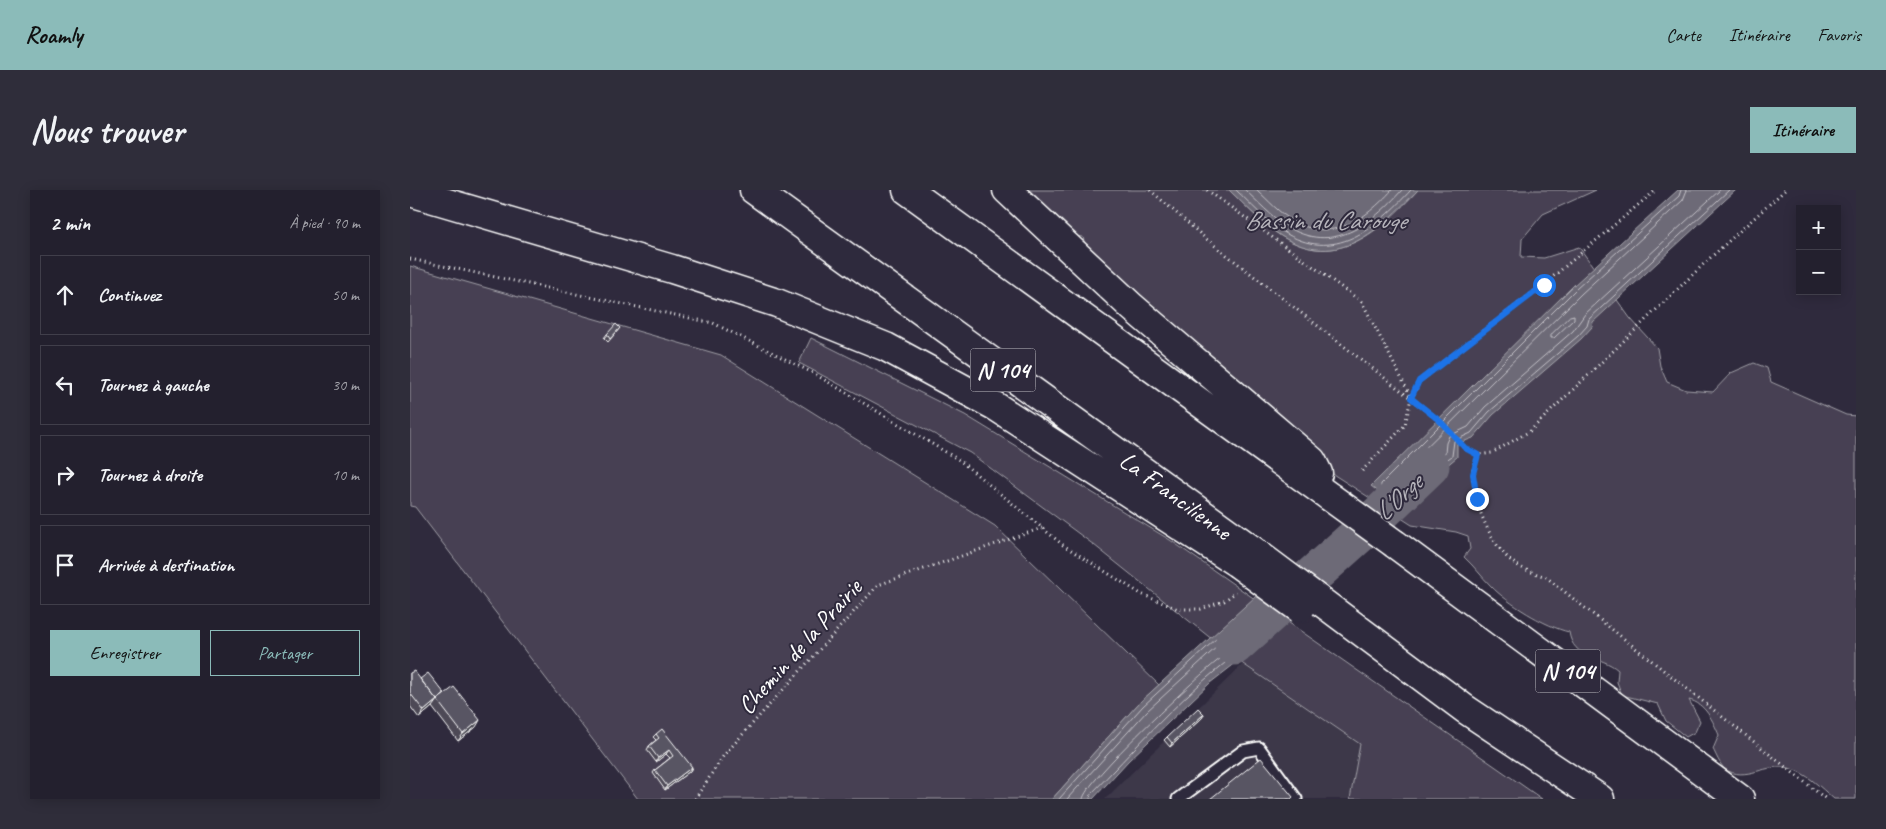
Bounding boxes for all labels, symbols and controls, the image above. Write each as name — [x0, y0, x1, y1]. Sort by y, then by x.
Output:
text: Roamly — [25, 20, 82, 50]
text: Carte — [1666, 24, 1701, 46]
text: Itinéraire — [1729, 24, 1790, 46]
text: Favoris — [1818, 24, 1861, 46]
button: Itinéraire — [1750, 107, 1856, 153]
text: Nous trouver — [30, 108, 184, 153]
water label: Bassin du Carouge — [1244, 204, 1410, 237]
map controls — [1796, 205, 1841, 295]
button: + — [1796, 205, 1841, 250]
text: 2 min — [50, 210, 90, 236]
text: À pied · 90 m — [290, 213, 360, 233]
button: − — [1796, 250, 1841, 295]
route start — [1533, 274, 1556, 297]
icon: ahead — [51, 281, 79, 309]
text: Continuez — [98, 283, 161, 307]
text: 50 m — [332, 285, 359, 305]
road number: N 104 — [970, 348, 1036, 392]
icon: left — [51, 371, 79, 399]
text: Tournez à gauche — [98, 373, 209, 397]
text: 30 m — [332, 375, 359, 395]
street label: La Francilienne — [1113, 444, 1239, 548]
icon: right — [51, 461, 79, 489]
text: Tournez à droite — [98, 463, 202, 487]
water label: L'Orge — [1367, 464, 1433, 528]
text: 10 m — [332, 465, 359, 485]
route end — [1466, 488, 1489, 511]
icon: arrive — [51, 551, 79, 579]
text: Arrivée à destination — [98, 553, 234, 577]
street label: Chemin de la Prairie — [731, 571, 870, 721]
button: Enregistrer — [50, 630, 200, 676]
button: Partager — [210, 630, 360, 676]
road number: N 104 — [1536, 650, 1600, 692]

